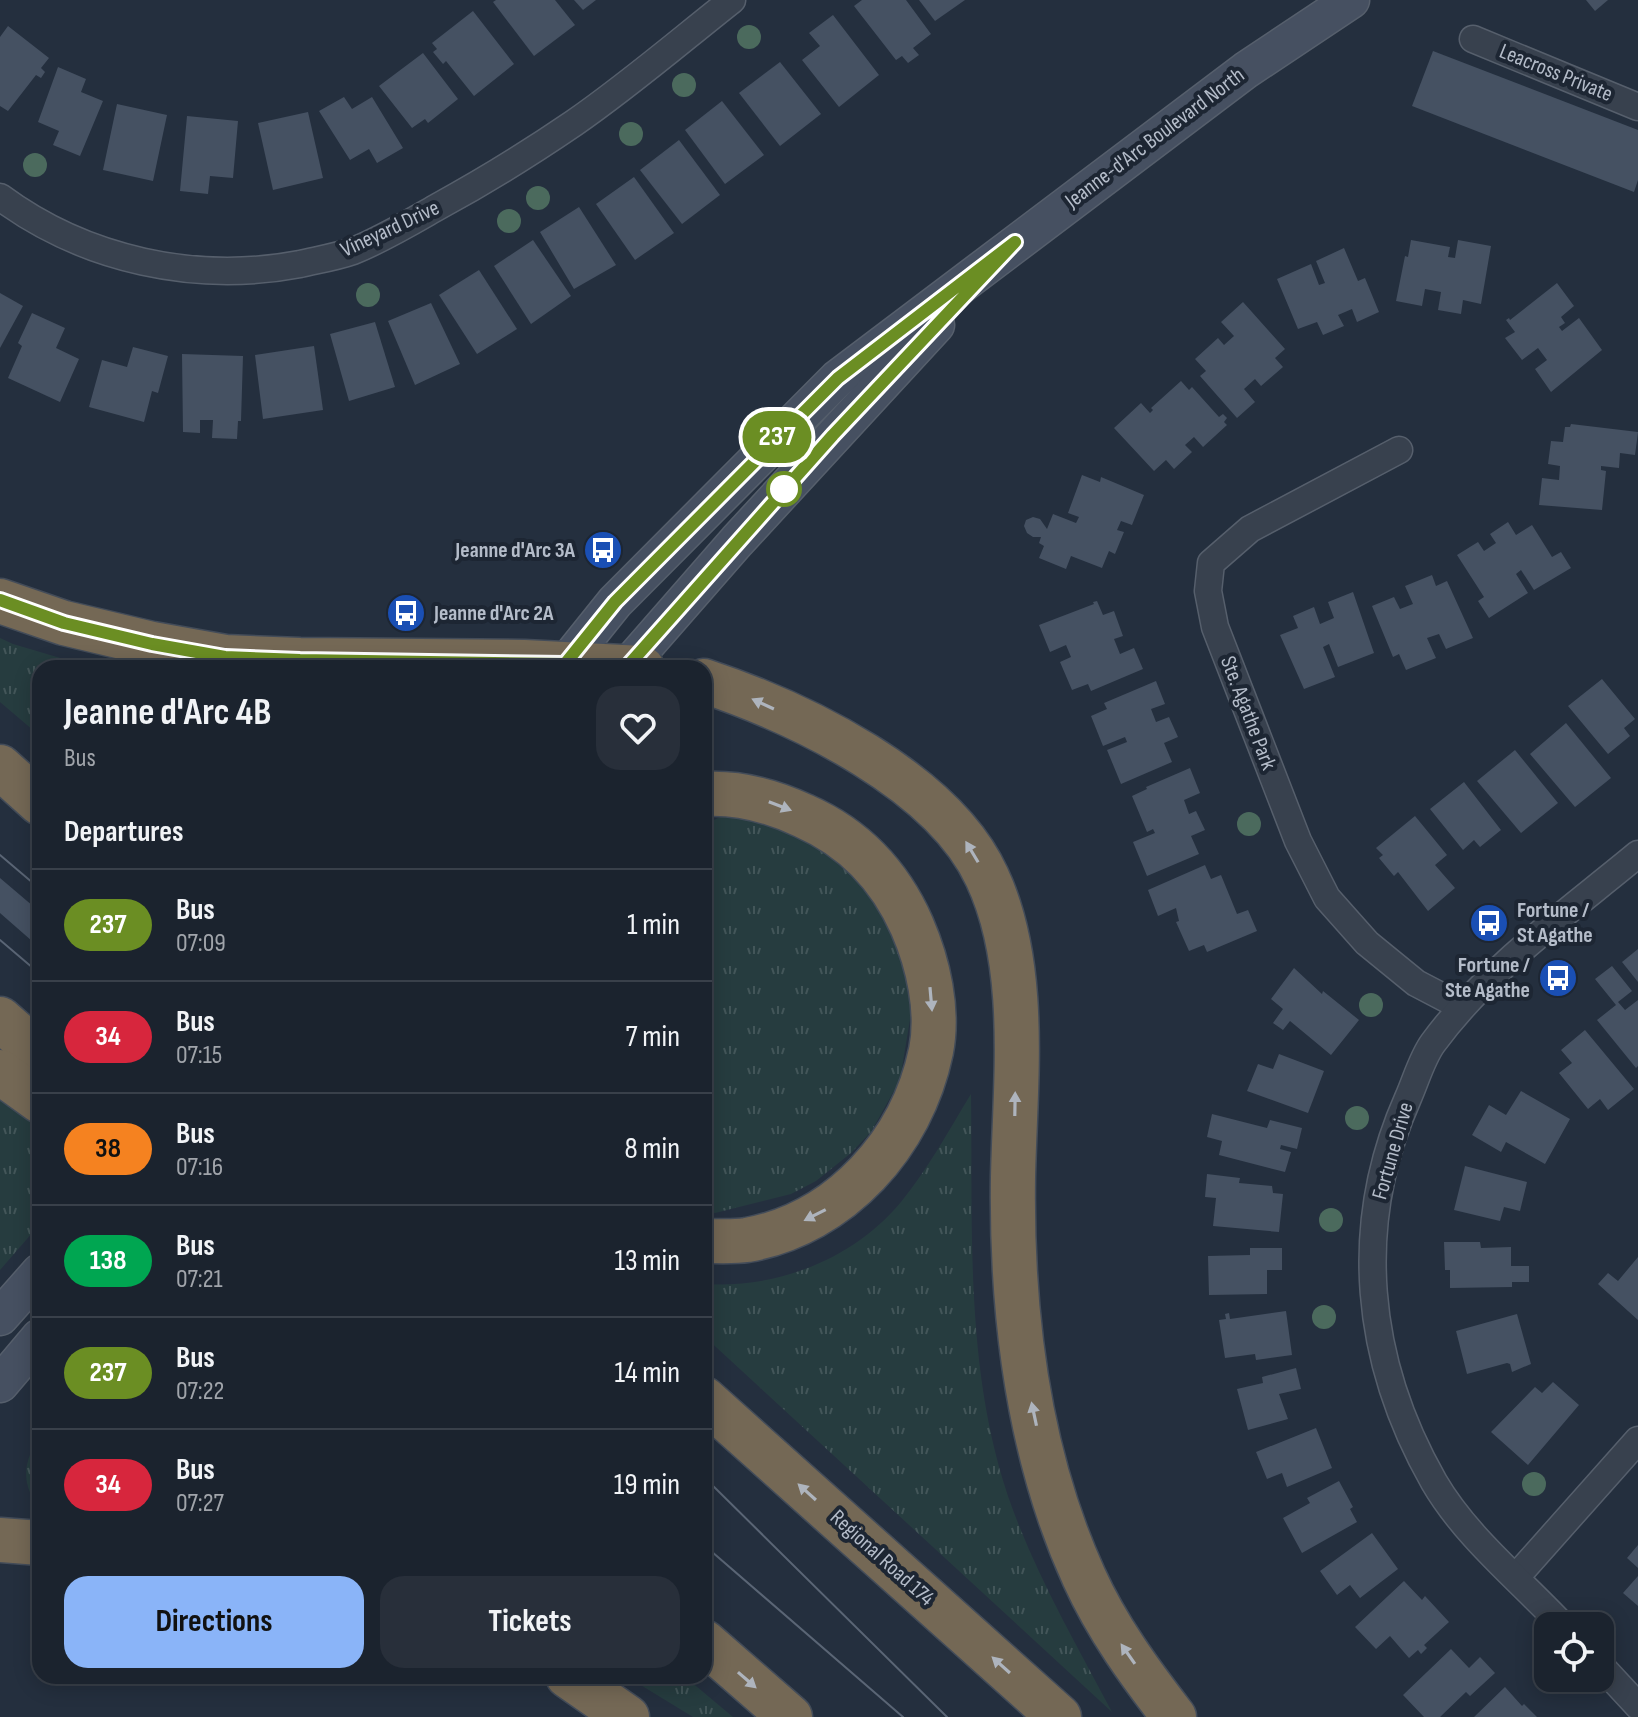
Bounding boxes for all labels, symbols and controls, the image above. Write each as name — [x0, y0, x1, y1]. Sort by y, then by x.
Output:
street label: Leacross Private — [1495, 38, 1617, 108]
street label: Jeanne-d'Arc Boulevard North — [1059, 62, 1250, 215]
street label: Vineyard Drive — [336, 194, 444, 264]
line badge: 237 — [731, 411, 823, 463]
text: 237 — [758, 420, 796, 453]
unlabelled marker — [767, 472, 801, 506]
bus stop icon: Jeanne d'Arc 3A — [582, 529, 624, 571]
place label: Jeanne d'Arc 3A — [454, 537, 576, 564]
bus stop icon: Jeanne d'Arc 2A — [385, 592, 427, 634]
place label: Jeanne d'Arc 2A — [433, 600, 554, 627]
street label: Ste. Agathe Park — [1214, 652, 1282, 774]
button: heart — [596, 686, 680, 770]
text: Jeanne d'Arc 4B — [64, 690, 271, 735]
one-way arrow — [752, 697, 775, 711]
text: Bus — [64, 743, 96, 774]
one-way arrow — [768, 800, 792, 813]
text: Departures — [64, 814, 184, 850]
one-way arrow — [966, 841, 980, 863]
text: Bus — [176, 892, 215, 928]
place label: Fortune / St Agathe — [1517, 897, 1593, 949]
bus stop icon: Fortune / St Agathe — [1468, 902, 1510, 944]
text: 1 min — [627, 907, 680, 943]
text: 237 — [89, 908, 127, 941]
text: 07:09 — [176, 928, 226, 959]
place label: Fortune / Ste Agathe — [1445, 952, 1531, 1004]
bus stop icon: Fortune / Ste Agathe — [1537, 957, 1579, 999]
one-way arrow — [925, 986, 938, 1011]
text: Bus — [176, 1004, 215, 1040]
text: 7 min — [626, 1019, 680, 1055]
text: 34 — [95, 1020, 121, 1053]
text: 07:15 — [176, 1040, 222, 1071]
one-way arrow — [1009, 1091, 1021, 1116]
street label: Fortune Drive — [1366, 1099, 1420, 1203]
text: Bus — [176, 1116, 215, 1152]
text: 8 min — [624, 1131, 680, 1167]
text: 38 — [95, 1132, 121, 1165]
text: 07:16 — [176, 1152, 223, 1183]
one-way arrow — [803, 1208, 826, 1221]
text: Bus — [176, 1228, 215, 1264]
text: 13 min — [614, 1243, 680, 1279]
text: 138 — [90, 1244, 126, 1277]
text: 07:21 — [176, 1264, 223, 1295]
text: Bus — [176, 1340, 215, 1376]
text: 14 min — [615, 1355, 680, 1391]
text: 237 — [89, 1356, 127, 1389]
text: 07:22 — [176, 1376, 224, 1407]
one-way arrow — [1027, 1401, 1040, 1426]
text: Bus — [176, 1452, 215, 1488]
text: 19 min — [614, 1467, 680, 1503]
text: 34 — [95, 1468, 121, 1501]
one-way arrow — [798, 1483, 817, 1501]
text: 07:27 — [176, 1488, 224, 1519]
street label: Regional Road 174 — [824, 1504, 940, 1612]
button: Directions — [64, 1576, 364, 1668]
button: Tickets — [380, 1576, 680, 1668]
map controls — [1534, 1612, 1614, 1692]
button: locate — [1534, 1612, 1614, 1692]
one-way arrow — [1121, 1644, 1136, 1665]
one-way arrow — [992, 1657, 1012, 1674]
one-way arrow — [738, 1670, 757, 1688]

